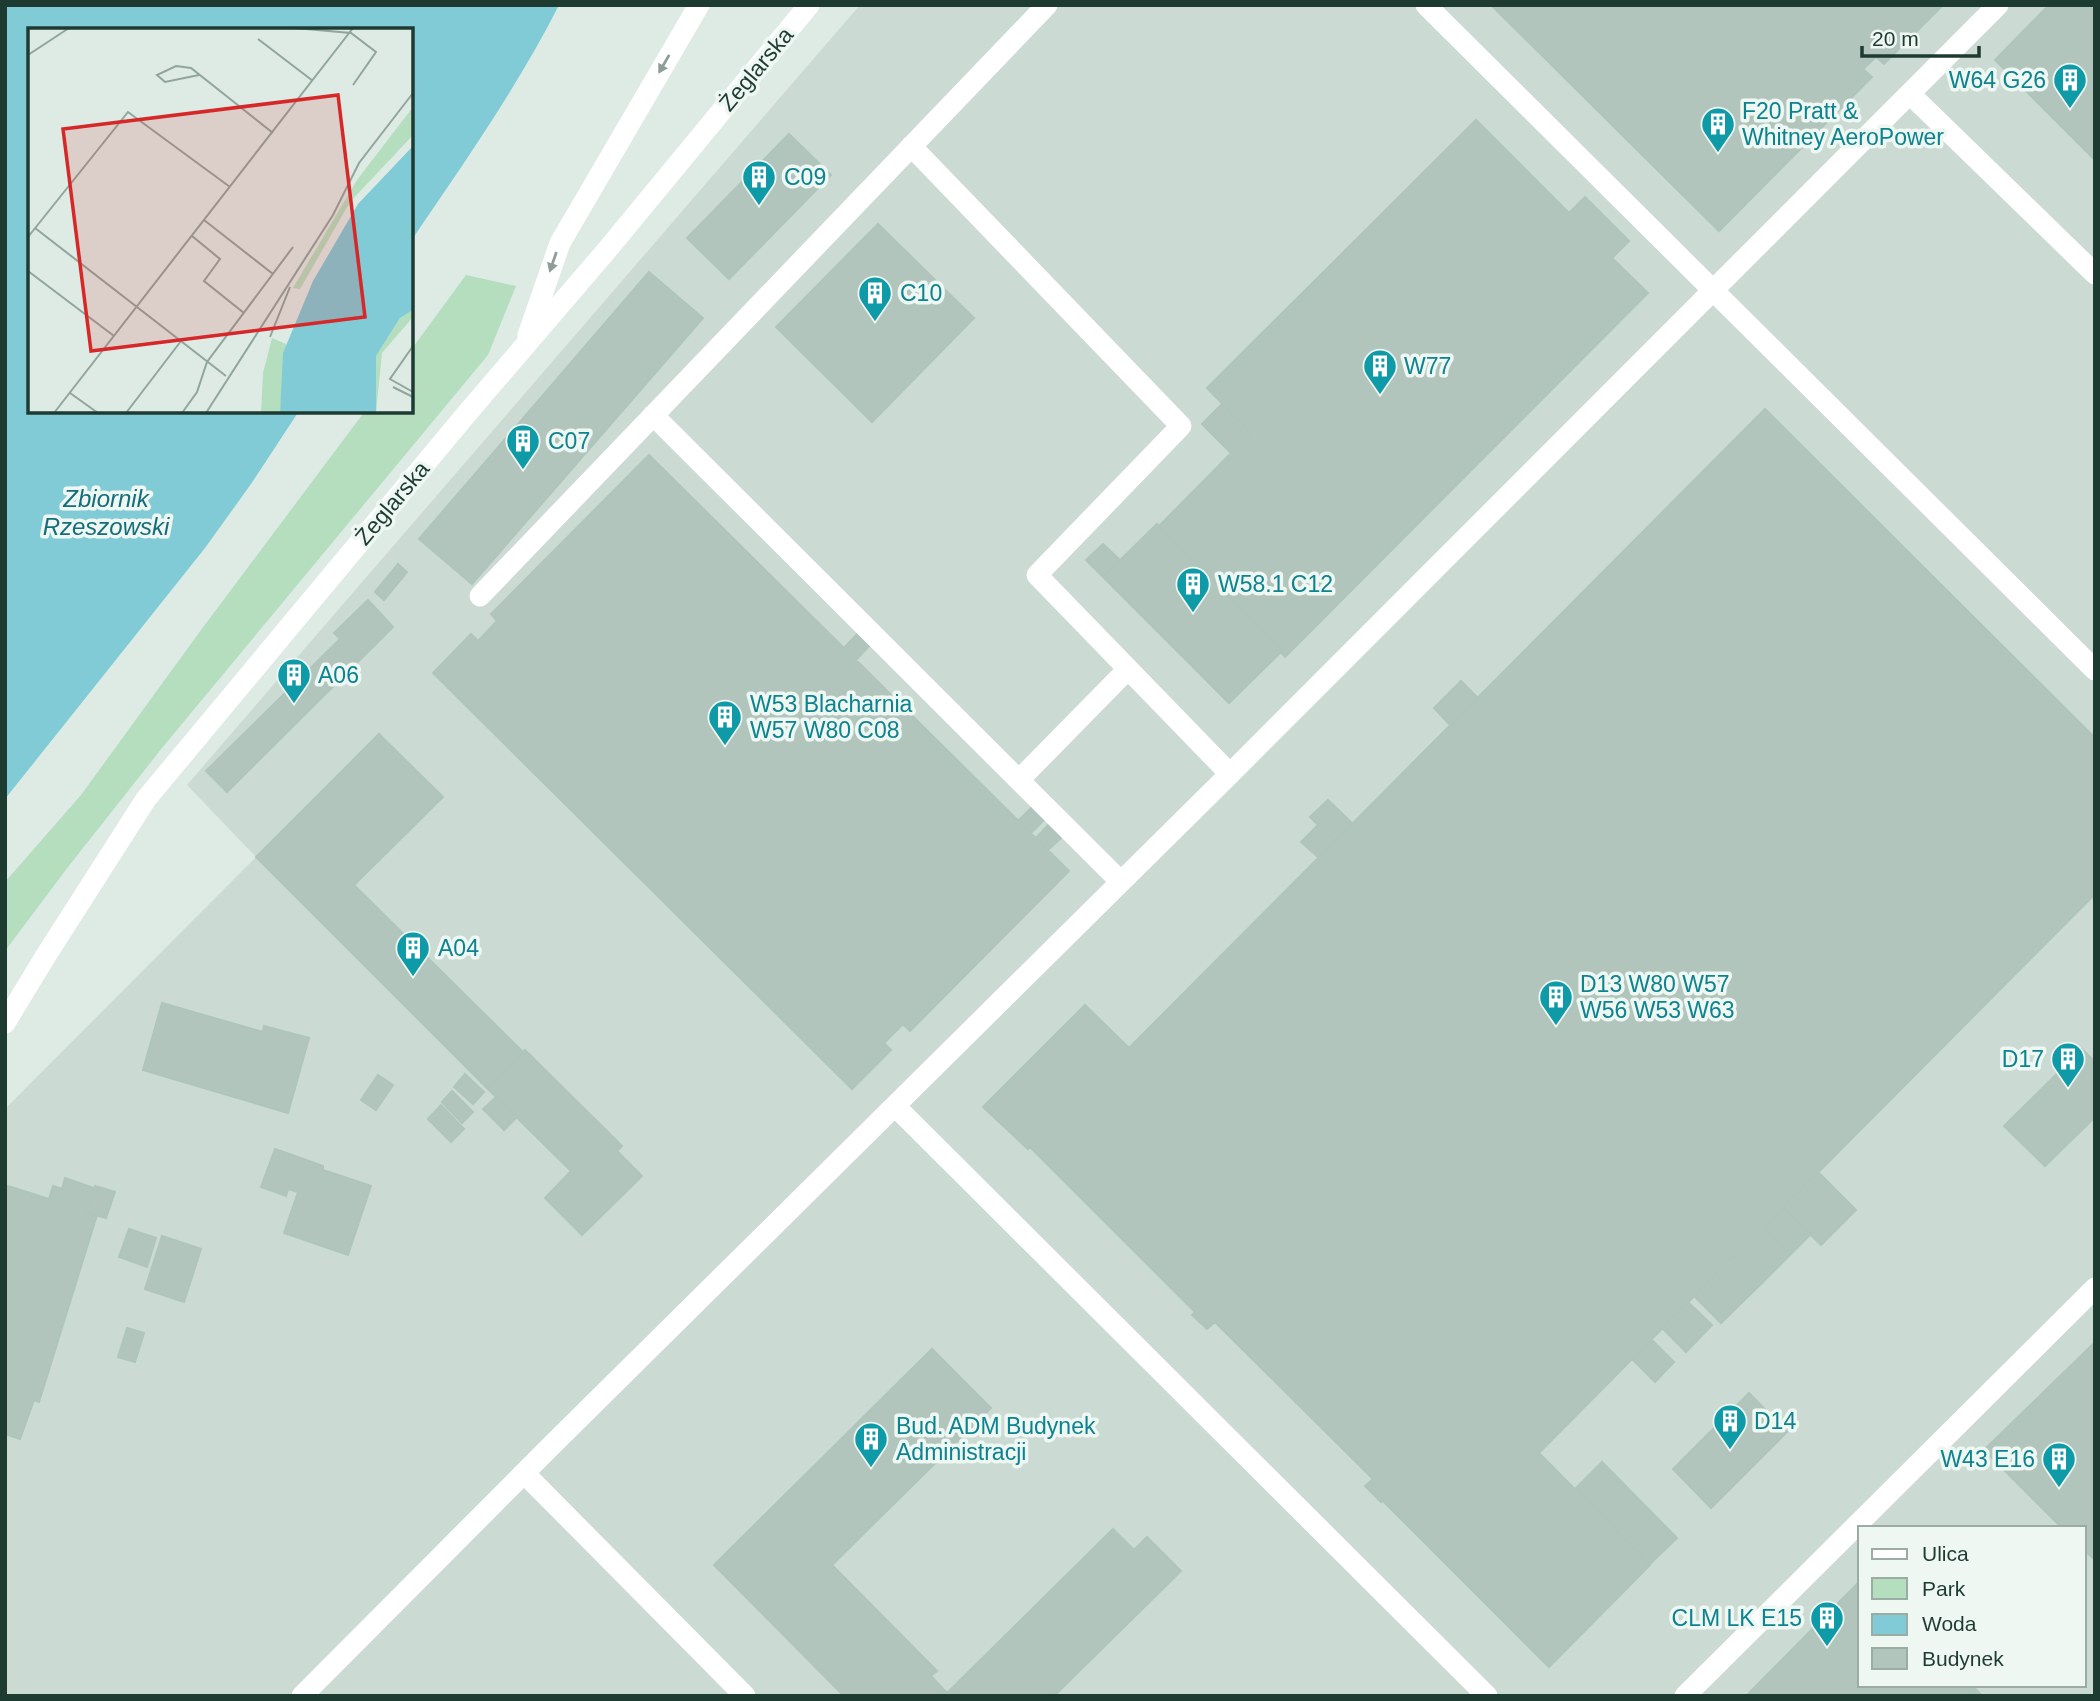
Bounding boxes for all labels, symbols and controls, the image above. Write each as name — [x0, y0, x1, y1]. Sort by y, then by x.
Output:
scale bar — [1862, 14, 1979, 58]
street label: Żeglarska — [714, 22, 799, 116]
text: 20 m — [1872, 27, 1919, 50]
inset map — [28, 28, 413, 413]
one-way arrow — [658, 55, 671, 74]
building icon: W64 G26 — [2051, 61, 2089, 110]
place label: W64 G26 — [1949, 67, 2046, 93]
place label: F20 Pratt & Whitney AeroPower — [1742, 98, 1944, 150]
building icon: F20 Pratt & Whitney AeroPower — [1699, 105, 1737, 154]
building icon: C09 — [740, 158, 778, 207]
place label: C09 — [784, 164, 826, 190]
one-way arrow — [547, 252, 558, 273]
building icon: C10 — [856, 274, 894, 323]
place label: C10 — [900, 280, 942, 306]
building icon: W77 — [1361, 347, 1399, 396]
place label: W77 — [1404, 353, 1451, 379]
building icon: C07 — [504, 422, 542, 471]
place label: C07 — [548, 428, 590, 454]
street label: Żeglarska — [350, 456, 435, 550]
water label: Zbiornik Rzeszowski — [43, 485, 170, 540]
building icon: W58.1 C12 — [1174, 565, 1212, 614]
place label: W58.1 C12 — [1218, 571, 1333, 597]
building icon: A06 — [275, 656, 313, 705]
place label: A06 — [318, 662, 359, 688]
place label: W53 Blacharnia W57 W80 C08 — [750, 691, 913, 743]
building icon: W53 Blacharnia W57 W80 C08 — [706, 698, 744, 747]
building icon: A04 — [394, 929, 432, 978]
place label: A04 — [438, 935, 479, 961]
place label: D13 W80 W57 W56 W53 W63 — [1580, 971, 1735, 1023]
building icon: D13 W80 W57 W56 W53 W63 — [1537, 978, 1575, 1027]
building icon: D17 — [2049, 1040, 2087, 1089]
place label: D17 — [2002, 1046, 2044, 1072]
building icon: D14 — [1711, 1402, 1749, 1451]
place label: D14 — [1754, 1408, 1796, 1434]
place label: Bud. ADM Budynek Administracji — [896, 1413, 1096, 1465]
building icon: Bud. ADM Budynek Administracji — [852, 1420, 890, 1469]
building icon: W43 E16 — [2040, 1440, 2078, 1489]
place label: W43 E16 — [1940, 1446, 2035, 1472]
legend — [1858, 1526, 2086, 1687]
text: Ulica — [1922, 1542, 1969, 1565]
text: Park — [1922, 1577, 1966, 1600]
building icon: CLM LK E15 — [1808, 1599, 1846, 1648]
place label: CLM LK E15 — [1672, 1605, 1802, 1631]
text: Woda — [1922, 1612, 1977, 1635]
text: Budynek — [1922, 1647, 2004, 1670]

